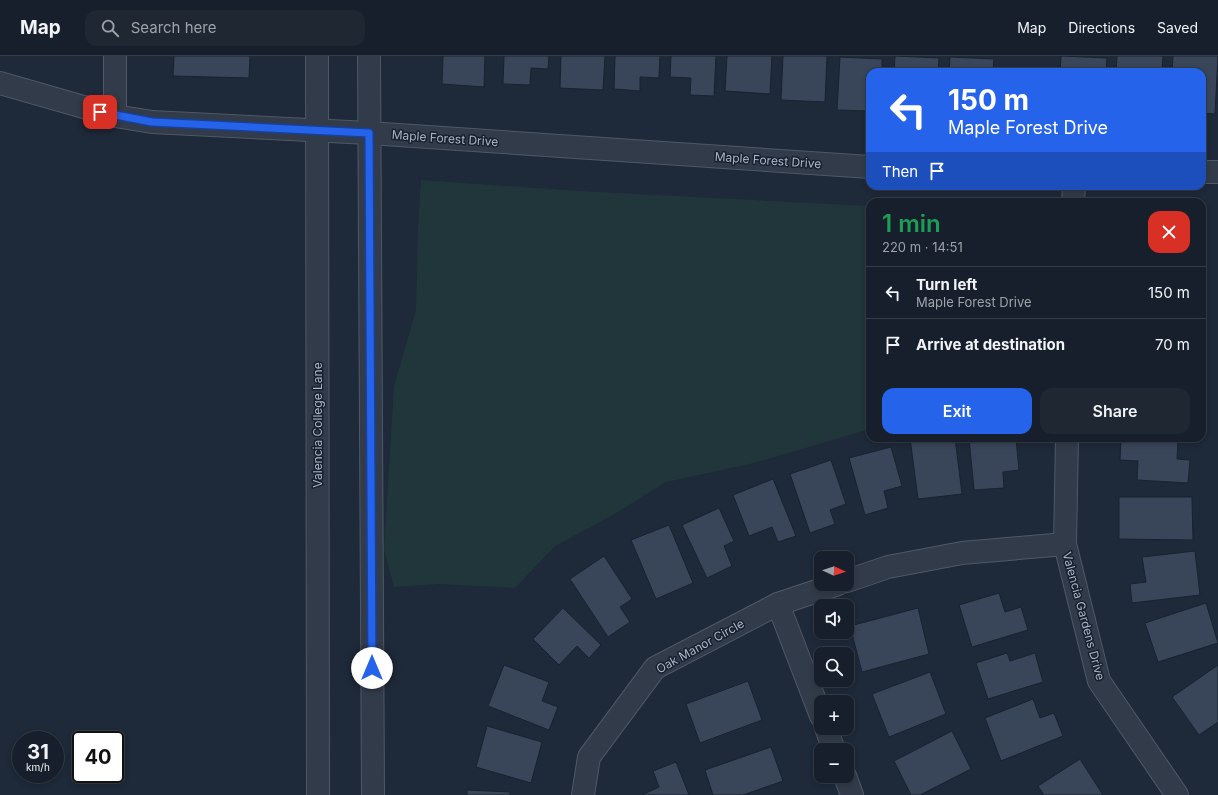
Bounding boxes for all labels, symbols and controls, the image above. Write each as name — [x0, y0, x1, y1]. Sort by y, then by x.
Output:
search box — [85, 10, 365, 46]
text: Map — [20, 16, 61, 39]
icon: search — [99, 17, 121, 39]
text: Search here — [131, 18, 216, 37]
text: Map — [1017, 19, 1046, 36]
text: Directions — [1068, 19, 1135, 36]
text: Saved — [1157, 19, 1198, 36]
text: 150 m — [948, 83, 1029, 117]
icon: left — [882, 84, 934, 136]
pin — [83, 95, 117, 129]
icon: arrive — [89, 101, 111, 123]
text: Maple Forest Drive — [948, 117, 1108, 138]
street label: Maple Forest Drive — [391, 127, 499, 149]
street label: Maple Forest Drive — [714, 149, 822, 171]
icon: arrive — [926, 160, 948, 182]
text: Then — [882, 162, 918, 181]
text: 1 min — [882, 209, 941, 238]
button: close — [1148, 211, 1190, 253]
text: 220 m · 14:51 — [882, 239, 963, 255]
text: Turn left — [916, 275, 977, 294]
icon: left — [882, 282, 904, 304]
text: 150 m — [1148, 283, 1190, 302]
text: Maple Forest Drive — [916, 294, 1032, 310]
icon: arrive — [882, 334, 904, 356]
text: Arrive at destination — [916, 335, 1065, 354]
text: 70 m — [1155, 335, 1190, 354]
street label: Valencia College Lane — [310, 362, 325, 488]
button: Exit — [882, 388, 1032, 434]
button: Share — [1040, 388, 1190, 434]
street label: Valencia Gardens Drive — [1060, 550, 1108, 682]
north arrow — [814, 551, 854, 591]
map controls — [814, 551, 854, 783]
button: sound — [814, 599, 854, 639]
street label: Oak Manor Circle — [653, 616, 747, 676]
position arrow — [351, 647, 393, 689]
button: search — [814, 647, 854, 687]
button: + — [814, 695, 854, 735]
speed limit sign: 40 — [72, 731, 124, 783]
text: 31 — [27, 740, 49, 764]
button: − — [814, 743, 854, 783]
text: km/h — [26, 761, 50, 773]

